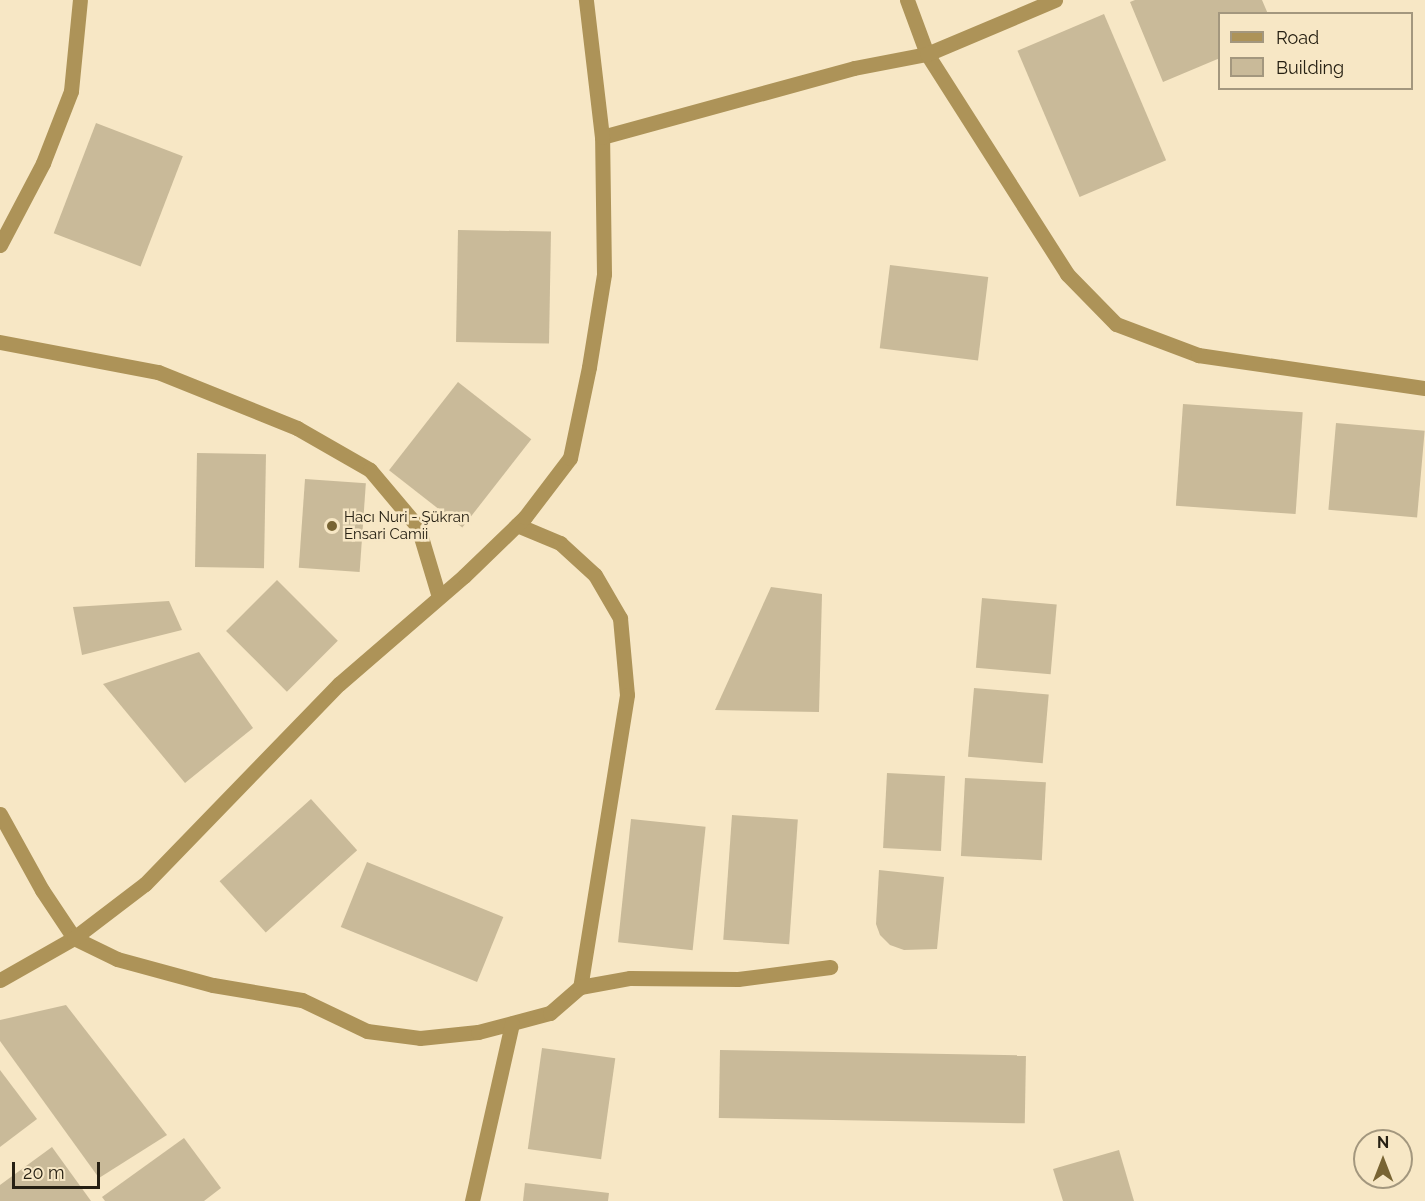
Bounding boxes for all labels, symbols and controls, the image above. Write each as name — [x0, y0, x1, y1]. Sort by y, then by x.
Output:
legend — [1218, 12, 1413, 90]
text: Road — [1276, 27, 1319, 48]
text: Building — [1276, 57, 1344, 78]
place label: Hacı Nuri - Şükran Ensari Camii — [344, 508, 470, 543]
marker: Hacı Nuri - Şükran Ensari Camii — [325, 519, 339, 533]
north arrow — [1353, 1129, 1413, 1189]
text: N — [1377, 1133, 1389, 1152]
scale bar — [15, 1150, 104, 1188]
text: 20 m — [23, 1162, 65, 1183]

